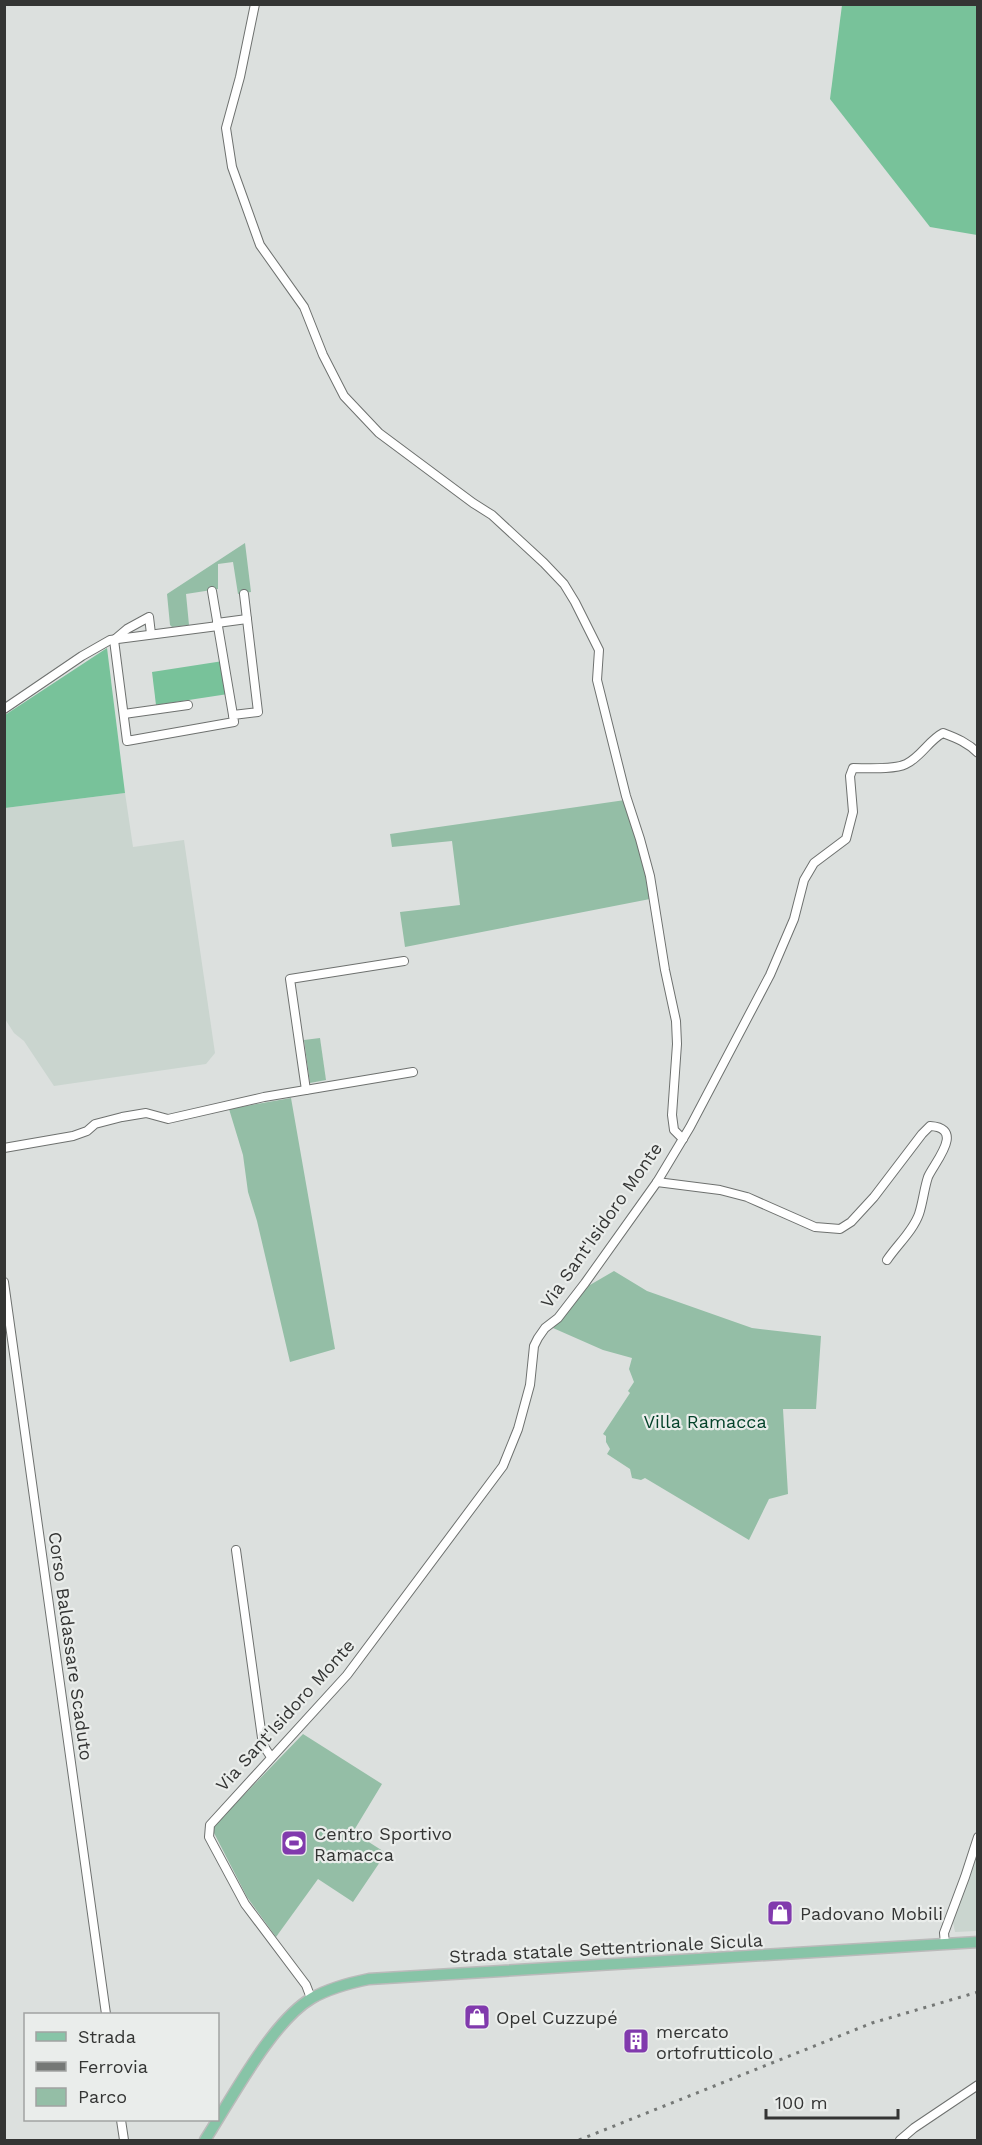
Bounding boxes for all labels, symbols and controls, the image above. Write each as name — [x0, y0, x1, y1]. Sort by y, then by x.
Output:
street label: Via Sant'Isidoro Monte — [536, 1138, 666, 1312]
park label: Villa Ramacca — [643, 1411, 767, 1432]
street label: Corso Baldassare Scaduto — [45, 1530, 97, 1762]
street label: Via Sant'Isidoro Monte — [211, 1635, 359, 1795]
place label: Centro Sportivo Ramacca — [314, 1823, 452, 1865]
sports icon: Centro Sportivo Ramacca — [279, 1828, 309, 1858]
shop icon: Padovano Mobili — [765, 1898, 795, 1928]
place label: Padovano Mobili — [800, 1903, 943, 1924]
street label: Strada statale Settentrionale Sicula — [449, 1929, 763, 1967]
shop icon: Opel Cuzzupé — [462, 2002, 492, 2032]
place label: Opel Cuzzupé — [496, 2007, 618, 2028]
legend — [24, 2013, 219, 2121]
place label: mercato ortofrutticolo — [656, 2021, 773, 2063]
text: Strada — [78, 2026, 136, 2047]
building icon: mercato ortofrutticolo — [621, 2026, 651, 2056]
text: Ferrovia — [78, 2056, 148, 2077]
scale bar — [766, 2082, 898, 2120]
text: Parco — [78, 2086, 127, 2107]
text: 100 m — [775, 2092, 828, 2113]

